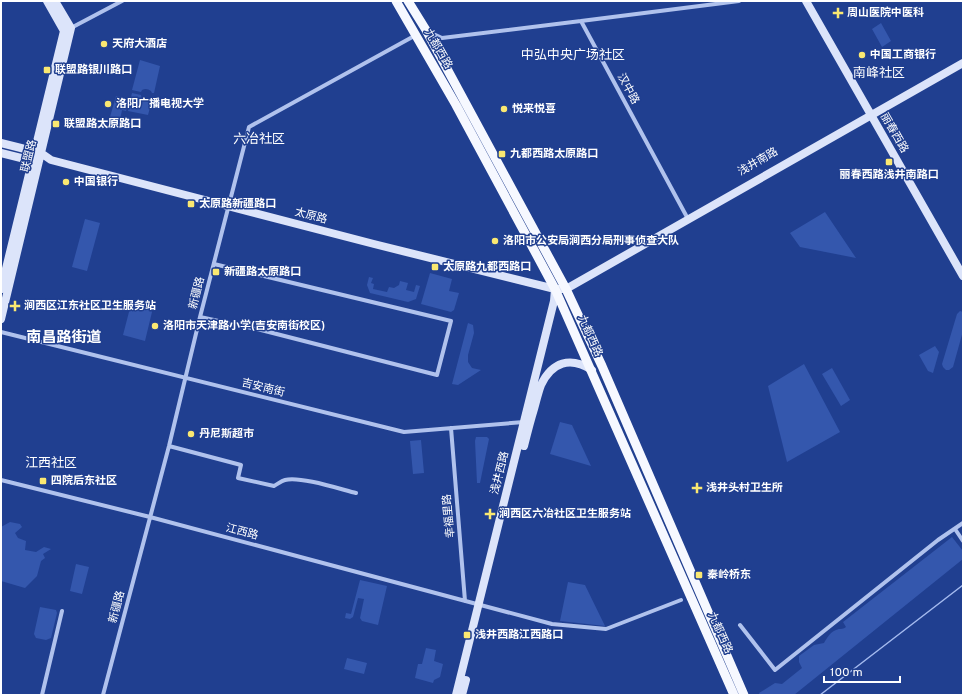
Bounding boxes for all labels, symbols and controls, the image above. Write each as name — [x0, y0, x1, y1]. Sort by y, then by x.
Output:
place label: 周山医院中医科 — [847, 6, 924, 20]
marker: 周山医院中医科 — [832, 7, 844, 19]
street label: 九都西路 — [421, 26, 455, 72]
place label: 天府大酒店 — [112, 37, 167, 51]
marker: 天府大酒店 — [99, 39, 109, 49]
district label: 中弘中央广场社区 — [521, 48, 625, 64]
place label: 中国工商银行 — [870, 48, 936, 62]
marker: 中国工商银行 — [857, 50, 867, 60]
place label: 联盟路银川路口 — [55, 63, 132, 77]
marker: 联盟路银川路口 — [42, 65, 52, 75]
district label: 南峰社区 — [853, 65, 905, 82]
street label: 汉中路 — [614, 71, 642, 107]
place label: 洛阳广播电视大学 — [116, 97, 204, 111]
marker: 洛阳广播电视大学 — [103, 99, 113, 109]
place label: 悦来悦喜 — [512, 102, 556, 116]
marker: 悦来悦喜 — [499, 104, 509, 114]
street label: 丽春西路 — [877, 110, 911, 156]
place label: 联盟路太原路口 — [64, 117, 141, 131]
marker: 联盟路太原路口 — [51, 119, 61, 129]
district label: 六冶社区 — [233, 131, 285, 148]
street label: 联盟路 — [18, 138, 40, 174]
street label: 浅井南路 — [735, 145, 781, 179]
place label: 九都西路太原路口 — [510, 147, 598, 161]
marker: 九都西路太原路口 — [497, 149, 507, 159]
marker: 丽春西路浅井南路口 — [884, 157, 894, 167]
place label: 丽春西路浅井南路口 — [840, 168, 939, 182]
place label: 中国银行 — [74, 175, 118, 189]
marker: 中国银行 — [61, 177, 71, 187]
place label: 太原路新疆路口 — [199, 197, 276, 211]
marker: 太原路新疆路口 — [186, 199, 196, 209]
street label: 太原路 — [293, 205, 329, 227]
place label: 洛阳市公安局涧西分局刑事侦查大队 — [503, 234, 679, 248]
marker: 洛阳市公安局涧西分局刑事侦查大队 — [490, 236, 500, 246]
place label: 太原路九都西路口 — [443, 260, 531, 274]
marker: 太原路九都西路口 — [430, 262, 440, 272]
place label: 新疆路太原路口 — [224, 265, 301, 279]
marker: 新疆路太原路口 — [211, 267, 221, 277]
street label: 新疆路 — [186, 275, 208, 311]
place label: 涧西区江东社区卫生服务站 — [24, 299, 156, 313]
marker: 涧西区江东社区卫生服务站 — [9, 300, 21, 312]
street label: 九都西路 — [575, 313, 605, 359]
place label: 洛阳市天津路小学(吉安南街校区) — [163, 319, 325, 333]
marker: 洛阳市天津路小学(吉安南街校区) — [150, 321, 160, 331]
district label: 南昌路街道 — [26, 329, 102, 348]
street label: 吉安南街 — [240, 376, 286, 400]
place label: 丹尼斯超市 — [199, 427, 254, 441]
marker: 丹尼斯超市 — [186, 429, 196, 439]
street label: 浅井西路 — [488, 450, 512, 496]
district label: 江西社区 — [25, 456, 77, 472]
place label: 四院后东社区 — [51, 474, 117, 488]
marker: 四院后东社区 — [38, 476, 48, 486]
place label: 浅井头村卫生所 — [706, 481, 783, 495]
marker: 浅井头村卫生所 — [691, 482, 703, 494]
street label: 幸福里路 — [440, 493, 458, 539]
place label: 涧西区六冶社区卫生服务站 — [499, 507, 631, 521]
marker: 涧西区六冶社区卫生服务站 — [484, 508, 496, 520]
street label: 江西路 — [224, 521, 260, 543]
place label: 秦岭桥东 — [707, 568, 751, 582]
marker: 秦岭桥东 — [694, 570, 704, 580]
street label: 新疆路 — [106, 589, 128, 625]
street label: 九都西路 — [705, 610, 735, 656]
place label: 浅井西路江西路口 — [475, 628, 563, 642]
marker: 浅井西路江西路口 — [462, 630, 472, 640]
scale bar — [824, 658, 900, 684]
text: 100 m — [830, 665, 863, 681]

